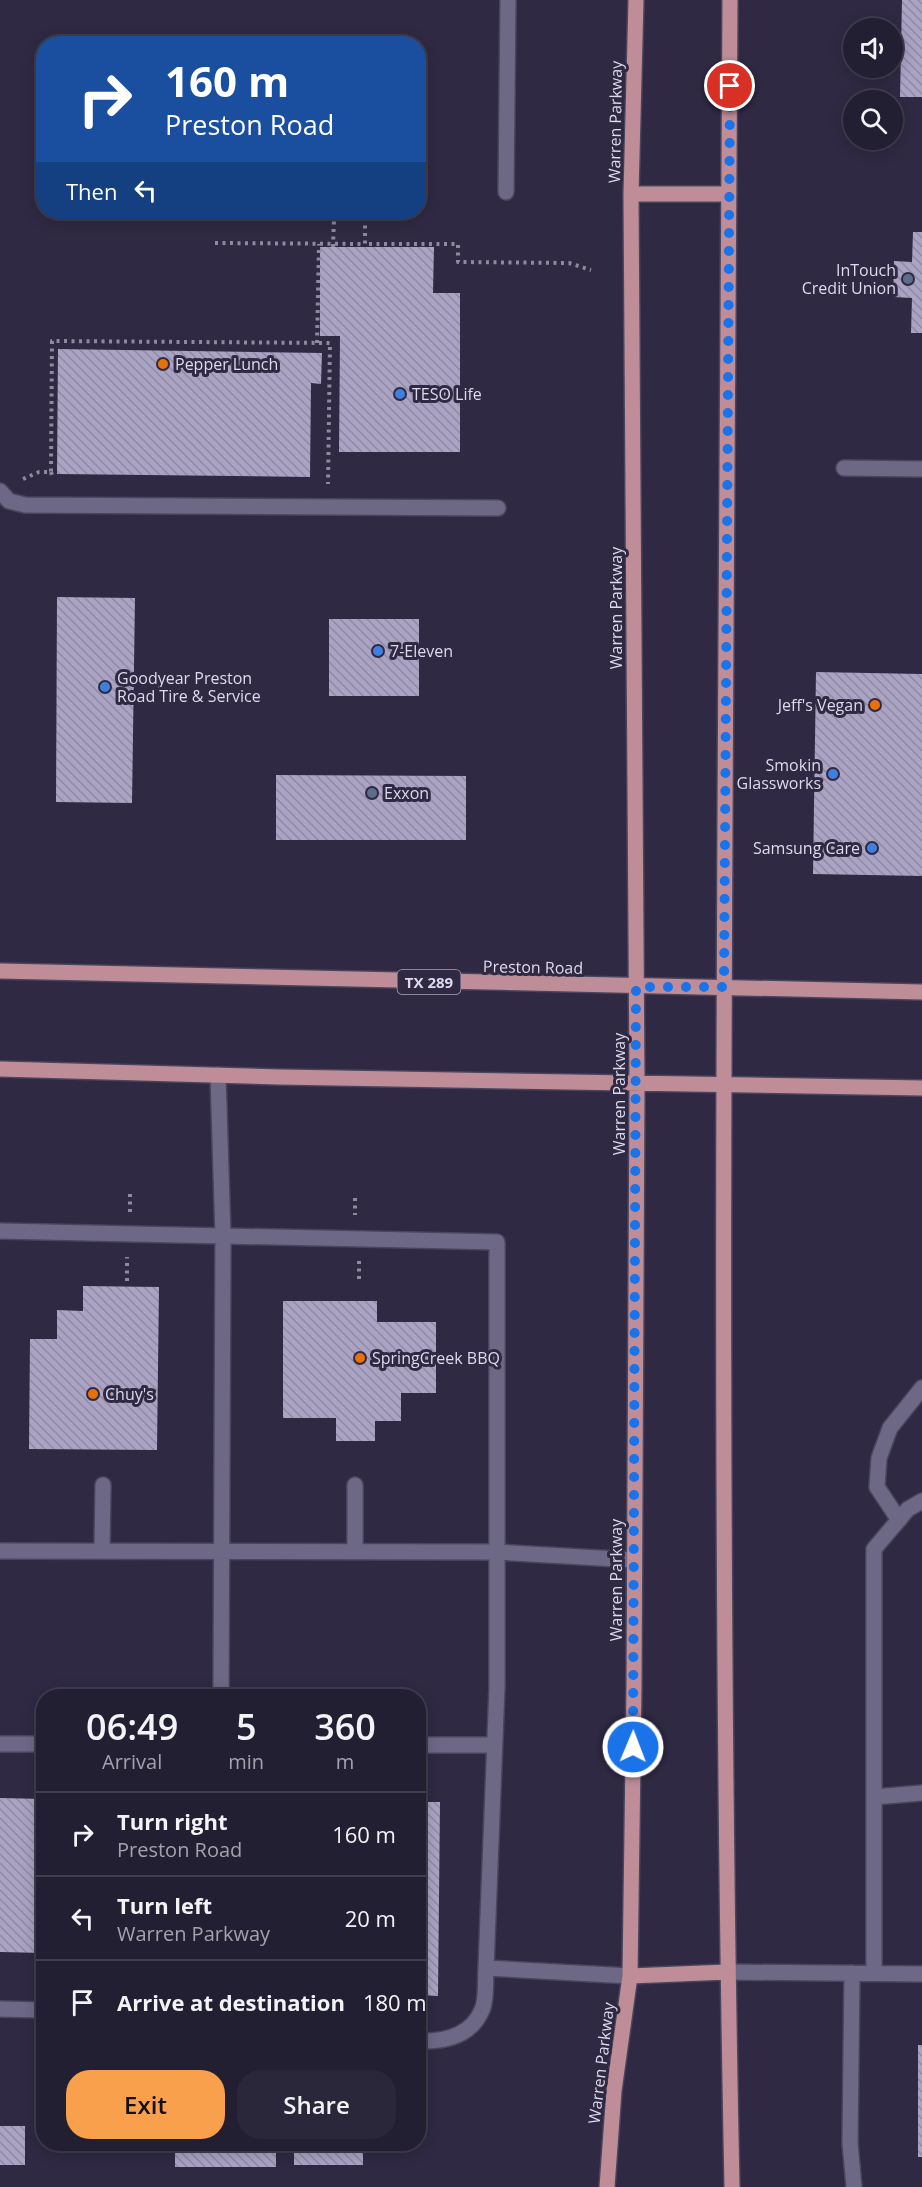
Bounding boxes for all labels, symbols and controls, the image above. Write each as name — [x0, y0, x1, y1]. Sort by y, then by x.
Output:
map controls — [843, 18, 903, 150]
button: sound — [843, 18, 903, 78]
text: 160 m — [165, 52, 289, 109]
icon: right — [66, 60, 144, 138]
street label: Warren Parkway — [603, 60, 627, 183]
pin — [704, 60, 755, 111]
icon: arrive — [713, 69, 746, 102]
button: search — [843, 90, 903, 150]
text: Preston Road — [165, 106, 334, 143]
icon: left — [129, 174, 162, 207]
text: Then — [66, 176, 117, 206]
place label: InTouch Credit Union — [802, 259, 896, 299]
marker: InTouch Credit Union — [901, 272, 915, 286]
place label: Pepper Lunch — [175, 353, 278, 375]
marker: Pepper Lunch — [156, 357, 170, 371]
place label: TESO Life — [412, 383, 482, 405]
marker: TESO Life — [393, 387, 407, 401]
street label: Warren Parkway — [605, 546, 627, 669]
place label: 7-Eleven — [390, 640, 453, 662]
marker: 7-Eleven — [371, 644, 385, 658]
place label: Goodyear Preston Road Tire & Service — [117, 667, 261, 707]
marker: Goodyear Preston Road Tire & Service — [98, 680, 112, 694]
place label: Jeff's Vegan — [776, 694, 863, 716]
marker: Jeff's Vegan — [868, 698, 882, 712]
place label: Smokin Glassworks — [737, 754, 821, 794]
marker: Smokin Glassworks — [826, 767, 840, 781]
place label: Exxon — [384, 782, 429, 804]
marker: Exxon — [365, 786, 379, 800]
place label: Samsung Care — [753, 837, 860, 859]
marker: Samsung Care — [865, 841, 879, 855]
street label: Preston Road — [483, 955, 583, 979]
road number: TX 289 — [398, 970, 460, 994]
street label: Warren Parkway — [608, 1032, 630, 1155]
place label: SpringCreek BBQ — [372, 1347, 500, 1369]
marker: SpringCreek BBQ — [353, 1351, 367, 1365]
place label: Chuy's — [105, 1383, 154, 1405]
marker: Chuy's — [86, 1387, 100, 1401]
street label: Warren Parkway — [605, 1518, 627, 1641]
text: 06:49 — [86, 1702, 178, 1751]
text: 5 — [236, 1702, 257, 1751]
text: 360 — [314, 1702, 376, 1751]
position arrow — [601, 1715, 665, 1779]
text: Arrival — [102, 1748, 162, 1775]
text: min — [228, 1748, 264, 1775]
text: m — [336, 1748, 354, 1775]
text: Turn right — [117, 1806, 228, 1836]
icon: right — [66, 1818, 99, 1851]
text: 160 m — [332, 1819, 396, 1849]
text: Preston Road — [117, 1836, 242, 1863]
text: Turn left — [117, 1890, 212, 1920]
icon: left — [66, 1902, 99, 1935]
text: 20 m — [345, 1903, 396, 1933]
text: Warren Parkway — [117, 1920, 270, 1947]
icon: arrive — [66, 1986, 99, 2019]
text: Arrive at destination — [117, 1987, 345, 2017]
text: 180 m — [363, 1987, 427, 2017]
street label: Warren Parkway — [583, 2000, 619, 2125]
button: Exit — [66, 2070, 225, 2139]
button: Share — [237, 2070, 396, 2139]

